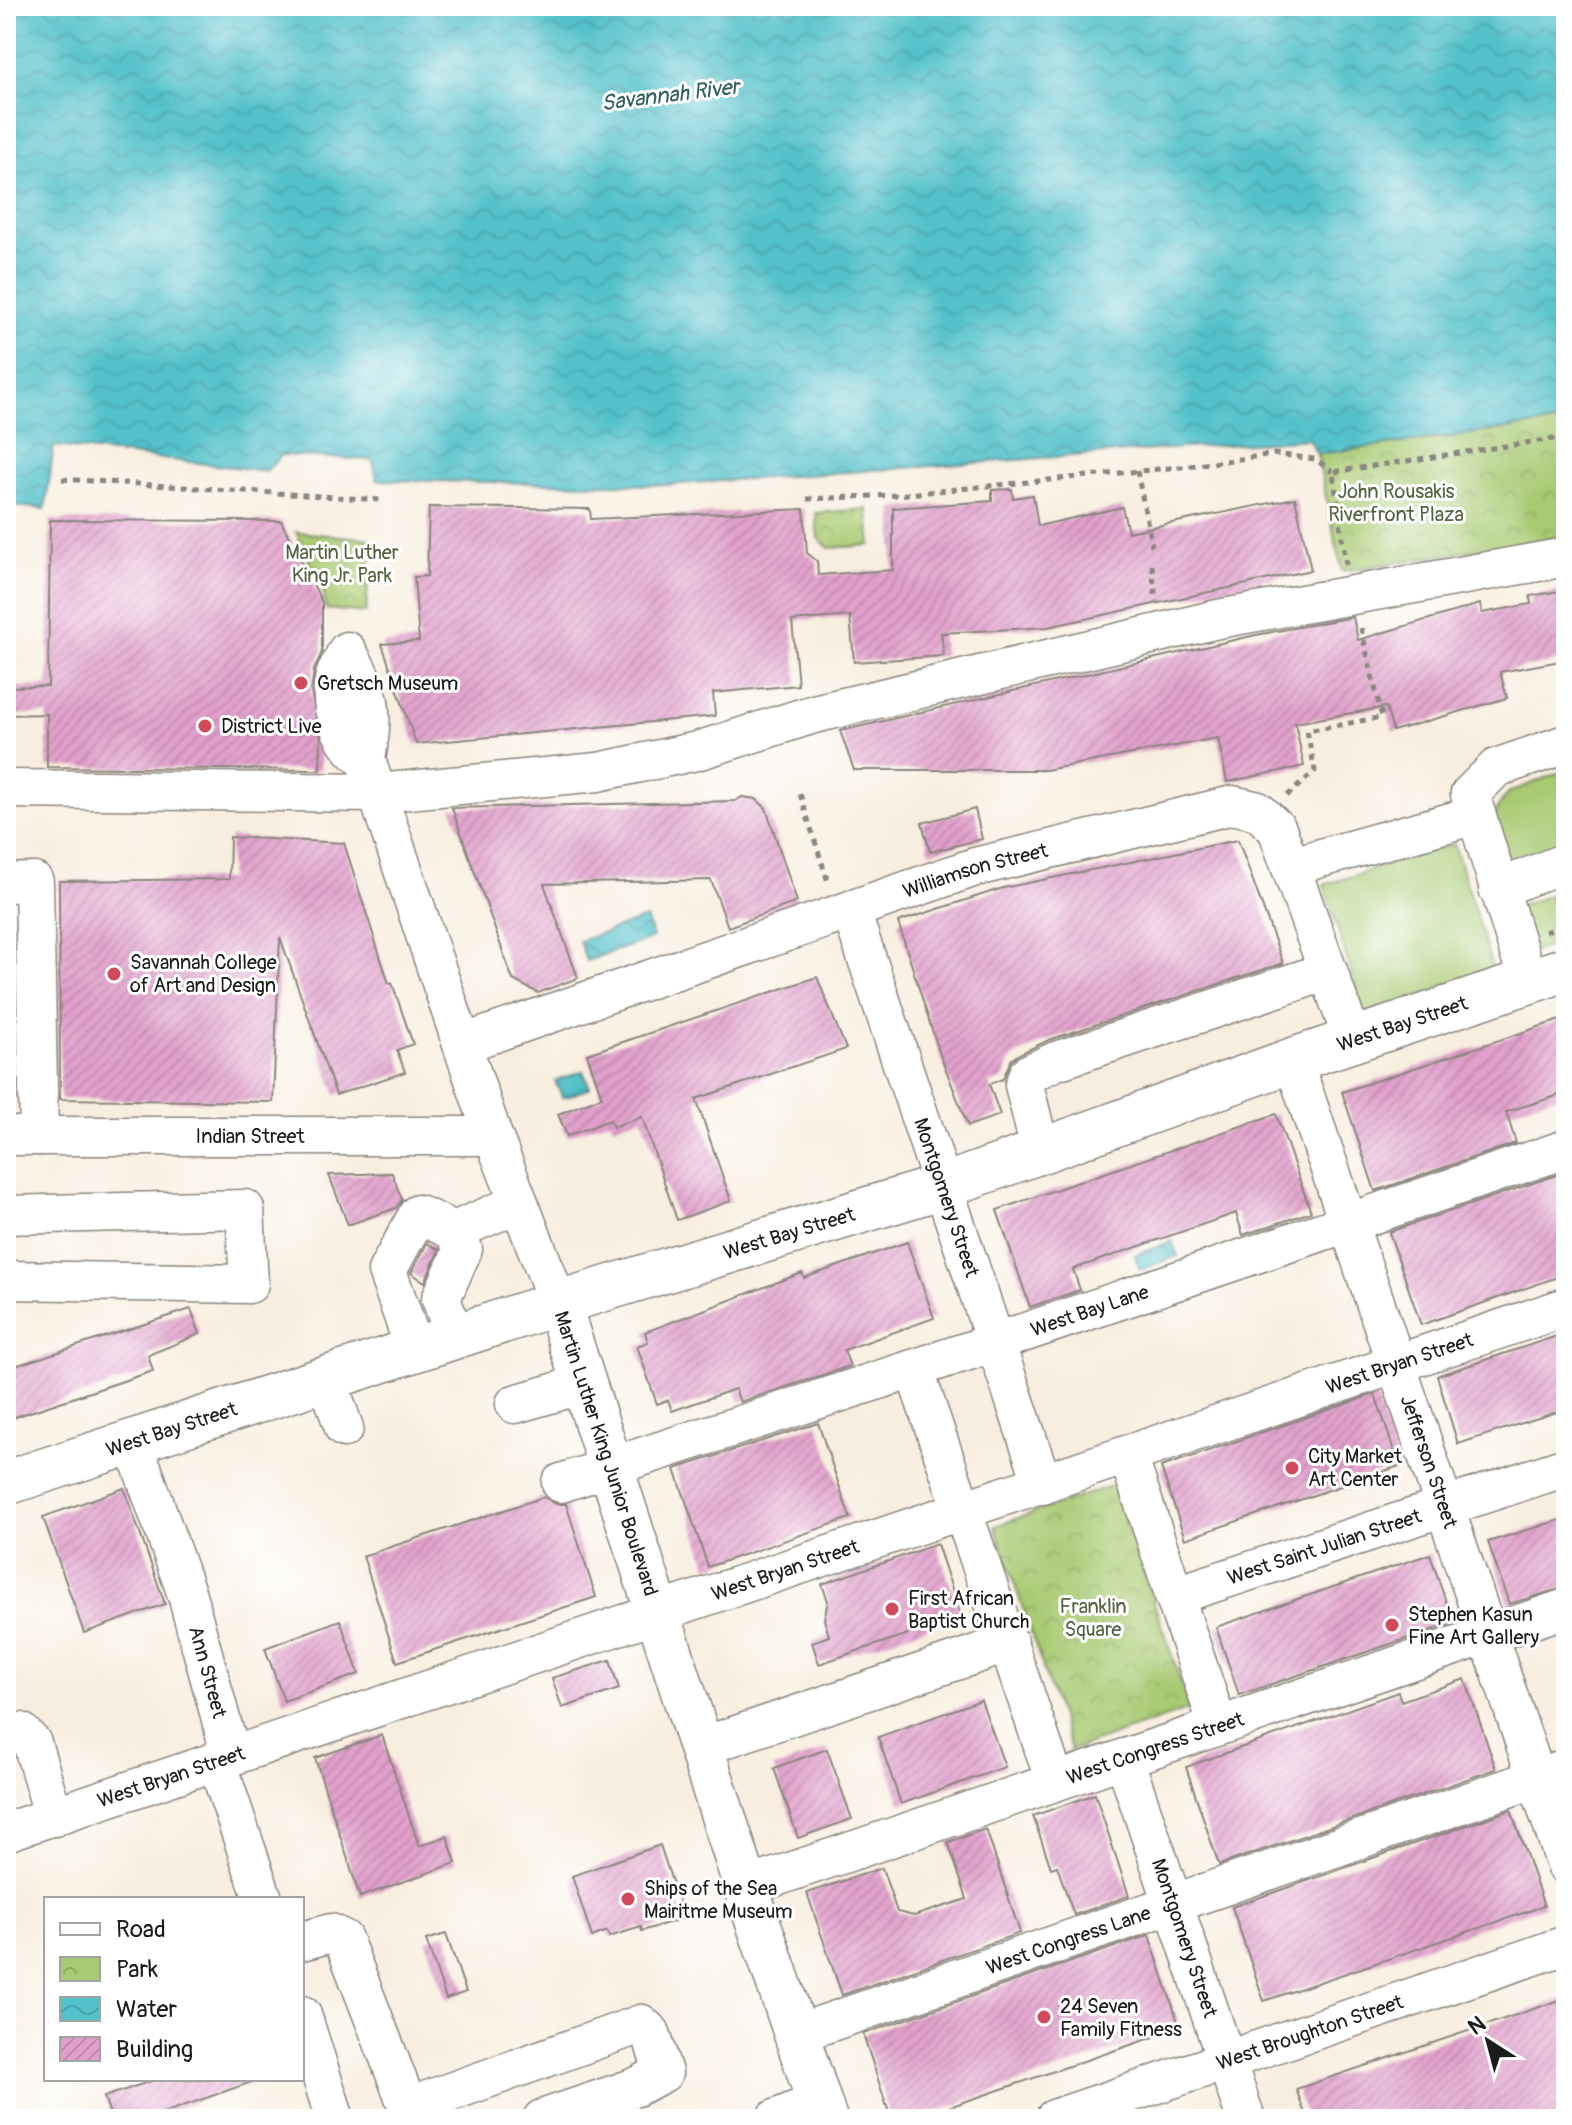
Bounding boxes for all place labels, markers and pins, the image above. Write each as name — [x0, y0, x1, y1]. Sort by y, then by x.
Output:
place label: Gretsch Museum — [317, 671, 458, 696]
marker: Gretsch Museum — [292, 674, 310, 692]
place label: District Live — [221, 714, 322, 739]
marker: District Live — [196, 717, 214, 735]
place label: Savannah College of Art and Design — [130, 950, 277, 998]
marker: Savannah College of Art and Design — [105, 965, 123, 983]
place label: City Market Art Center — [1308, 1444, 1403, 1492]
marker: City Market Art Center — [1283, 1459, 1301, 1477]
place label: First African Baptist Church — [908, 1586, 1029, 1634]
marker: First African Baptist Church — [883, 1600, 901, 1618]
place label: Stephen Kasun Fine Art Gallery — [1408, 1602, 1540, 1650]
marker: Stephen Kasun Fine Art Gallery — [1383, 1616, 1401, 1634]
place label: Ships of the Sea Mairitme Museum — [644, 1876, 792, 1924]
marker: Ships of the Sea Mairitme Museum — [619, 1890, 637, 1908]
place label: 24 Seven Family Fitness — [1060, 1994, 1182, 2042]
marker: 24 Seven Family Fitness — [1035, 2008, 1053, 2026]

